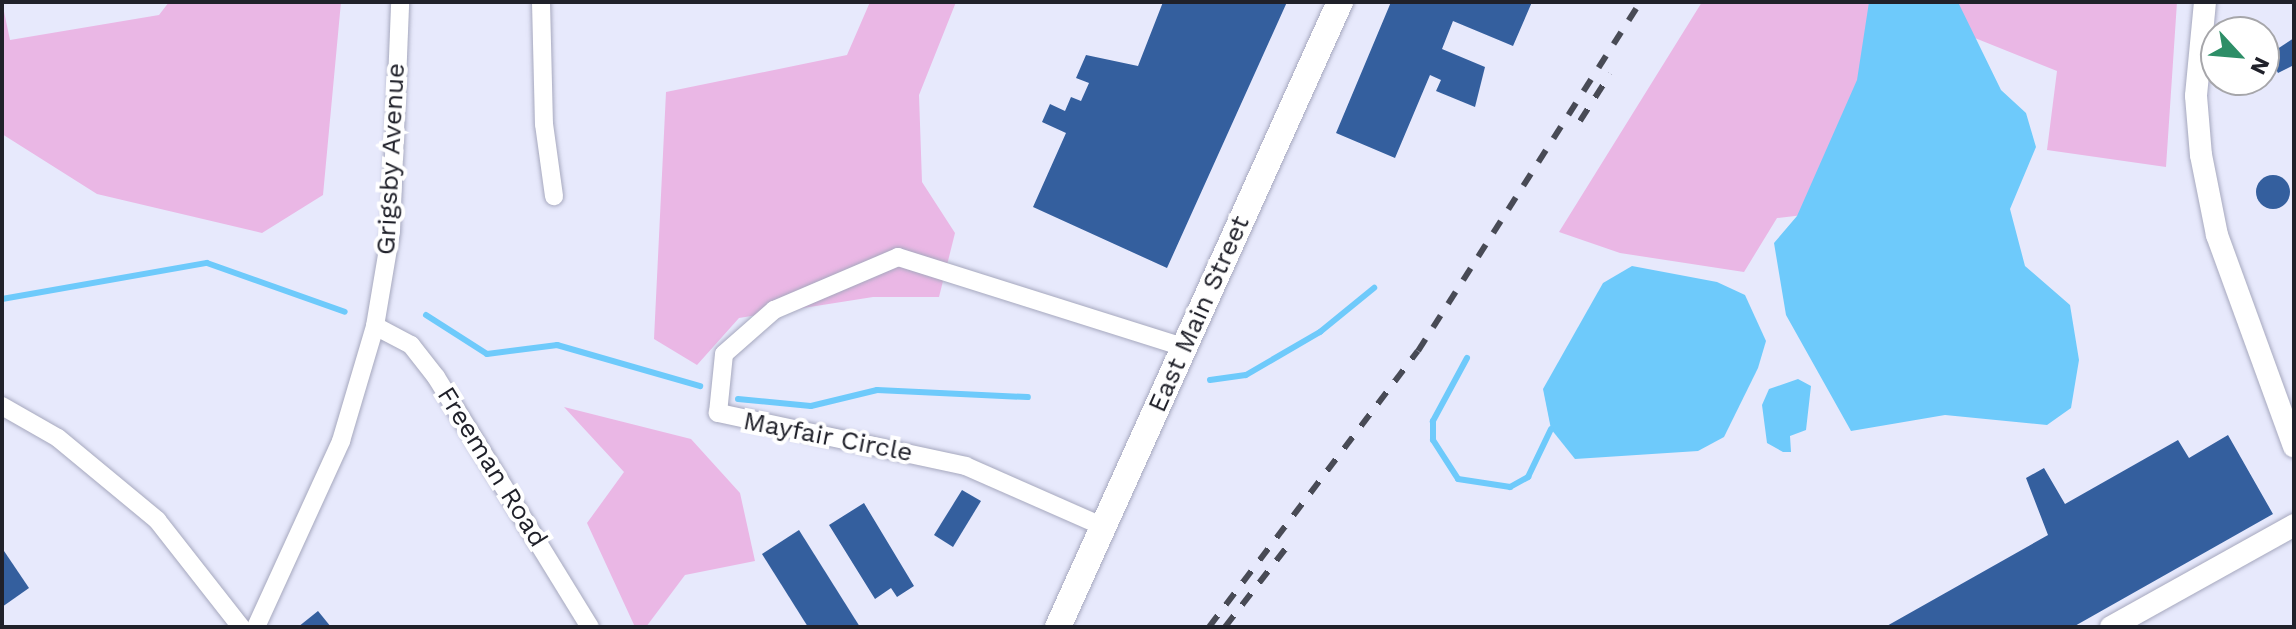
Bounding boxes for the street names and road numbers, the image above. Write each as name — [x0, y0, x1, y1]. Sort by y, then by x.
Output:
street label: Grigsby Avenue — [370, 61, 412, 257]
street label: East Main Street — [1142, 211, 1256, 417]
street label: Freeman Road — [430, 381, 554, 553]
street label: Mayfair Circle — [740, 405, 916, 469]

